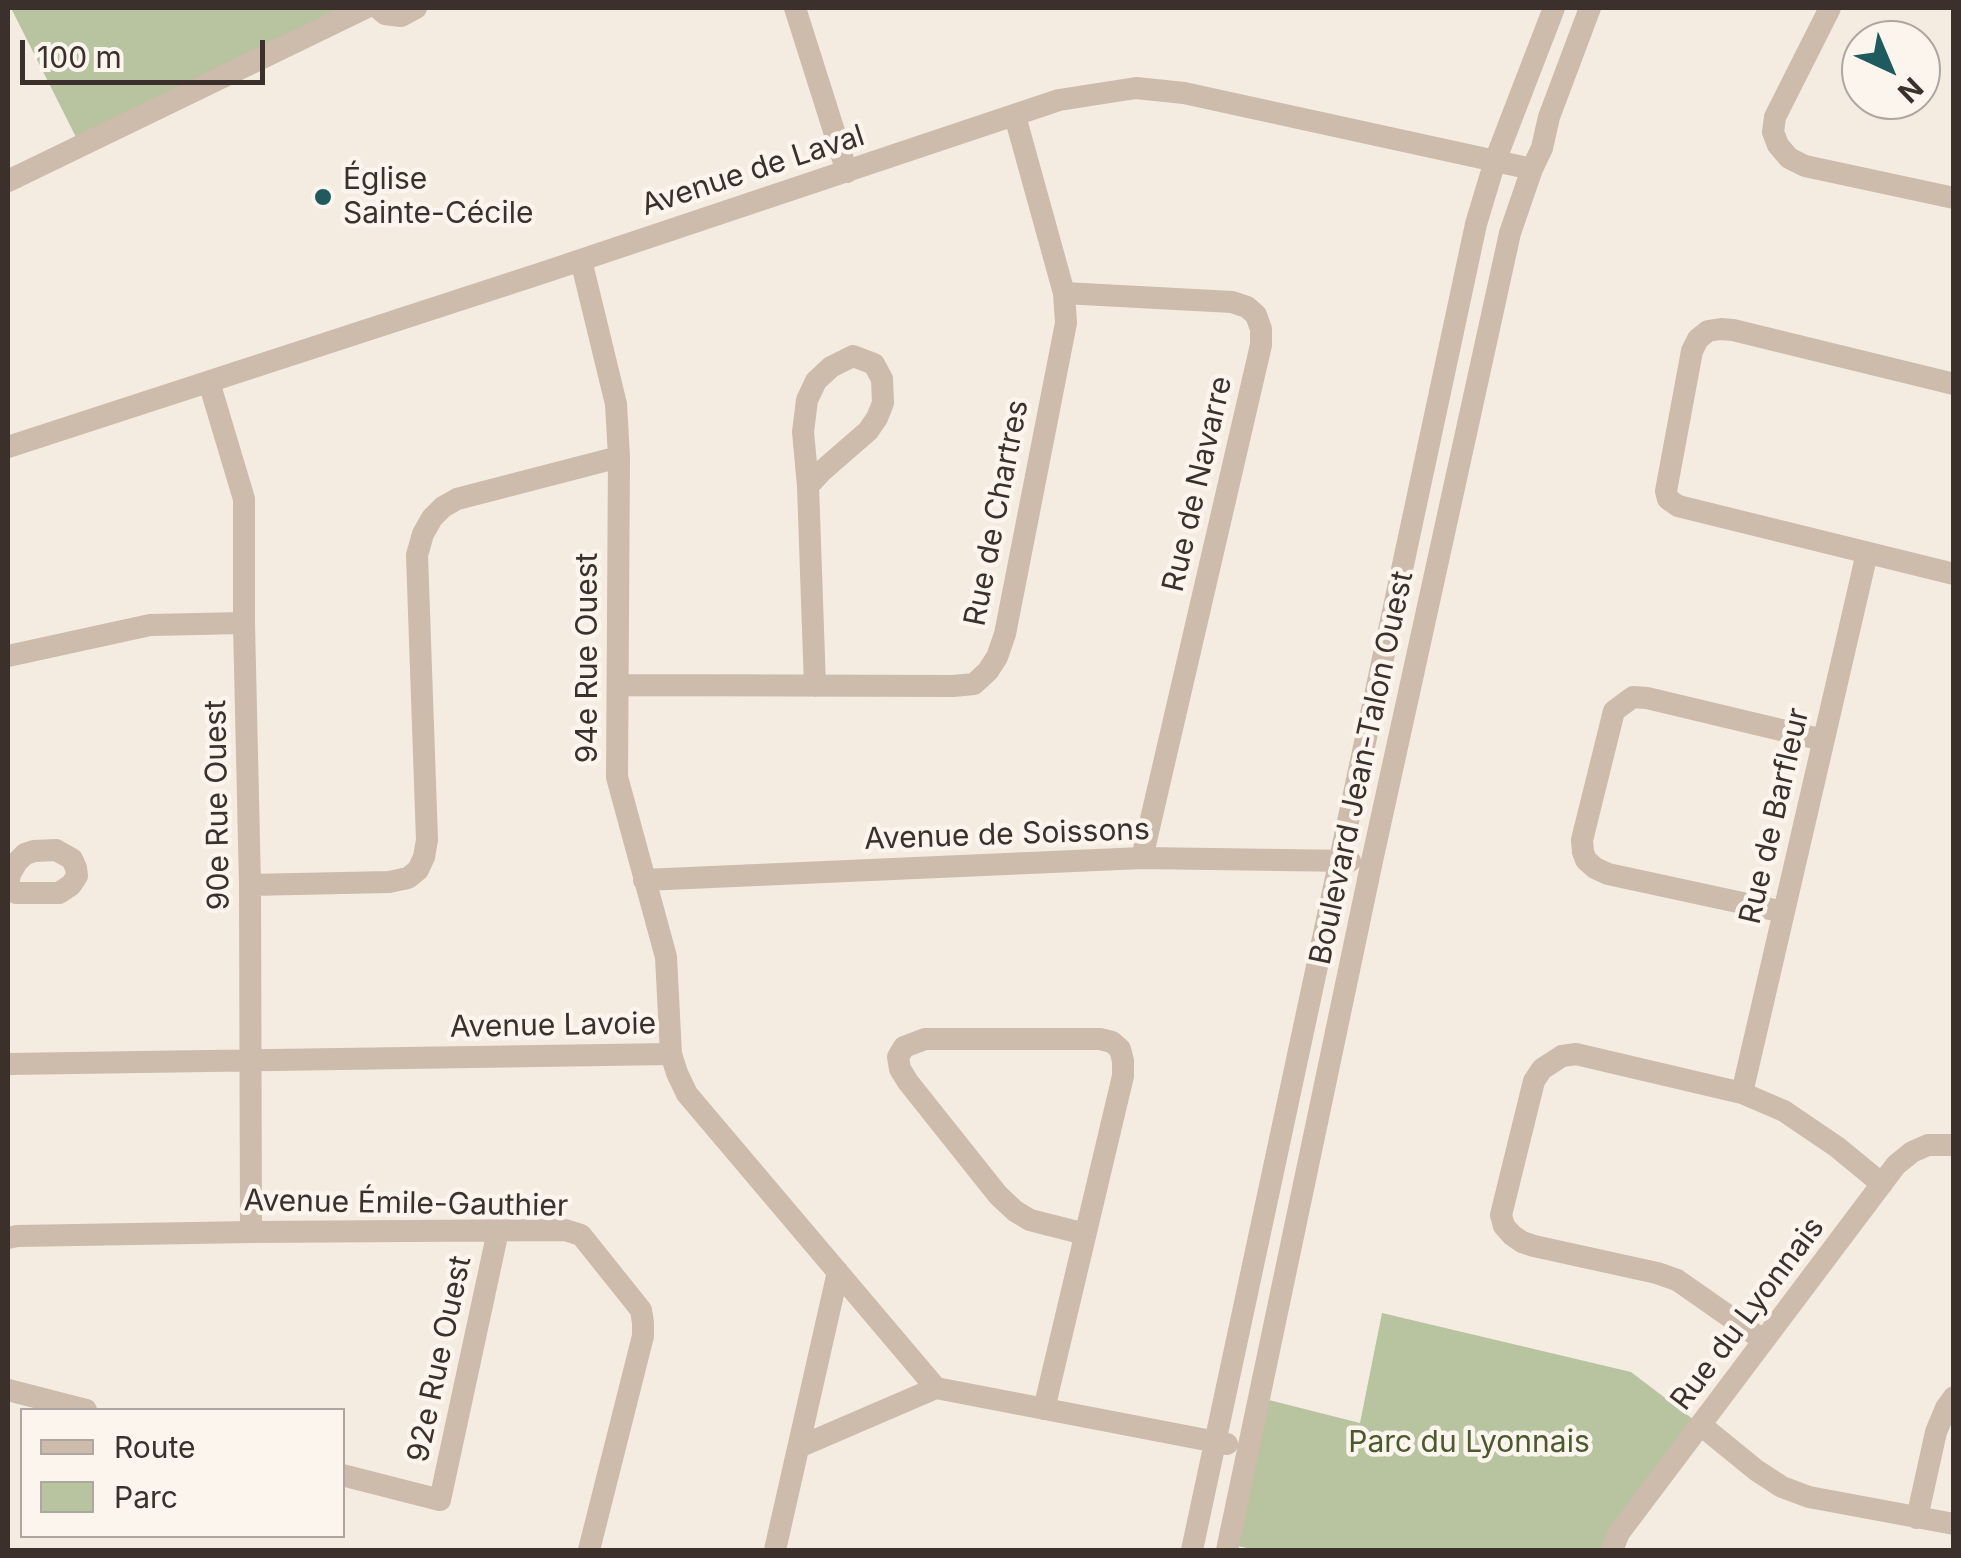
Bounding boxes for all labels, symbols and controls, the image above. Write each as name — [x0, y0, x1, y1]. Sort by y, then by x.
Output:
scale bar — [25, 20, 270, 82]
north arrow — [1841, 20, 1941, 120]
text: 100 m — [37, 39, 122, 75]
text: N — [1891, 70, 1930, 110]
street label: Avenue de Laval — [637, 118, 869, 224]
place label: Église Sainte-Cécile — [343, 162, 533, 232]
marker: Église Sainte-Cécile — [312, 186, 334, 208]
street label: Rue de Navarre — [1156, 373, 1240, 595]
street label: Rue de Chartres — [957, 397, 1037, 629]
street label: 94e Rue Ouest — [570, 553, 606, 763]
street label: Boulevard Jean-Talon Ouest — [1303, 568, 1421, 968]
street label: 90e Rue Ouest — [198, 700, 238, 910]
street label: Rue de Barfleur — [1733, 705, 1817, 927]
street label: Avenue de Soissons — [864, 812, 1150, 858]
street label: Avenue Lavoie — [450, 1006, 656, 1046]
street label: Avenue Émile-Gauthier — [243, 1183, 569, 1225]
street label: Rue du Lyonnais — [1664, 1210, 1832, 1418]
street label: 92e Rue Ouest — [401, 1253, 479, 1465]
legend — [20, 1408, 345, 1538]
park label: Parc du Lyonnais — [1348, 1425, 1590, 1461]
text: Route — [114, 1429, 196, 1465]
text: Parc — [114, 1479, 178, 1515]

